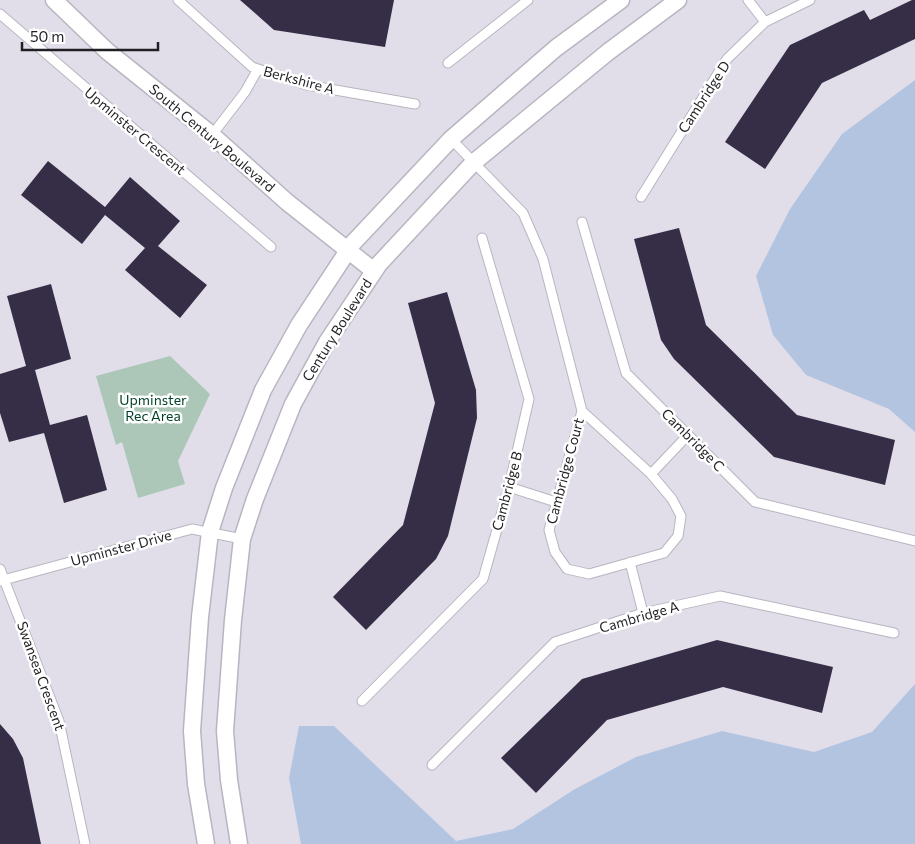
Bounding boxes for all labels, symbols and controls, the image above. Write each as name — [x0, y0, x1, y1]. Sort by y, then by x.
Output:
scale bar — [22, 20, 159, 52]
text: 50 m — [30, 27, 64, 45]
street label: Cambridge D — [674, 57, 733, 136]
street label: Berkshire A — [262, 62, 337, 97]
street label: South Century Boulevard — [146, 80, 279, 195]
street label: Upminster Crescent — [81, 83, 190, 178]
street label: Century Boulevard — [298, 275, 375, 384]
park label: Upminster Rec Area — [119, 391, 187, 424]
street label: Cambridge C — [658, 405, 728, 475]
street label: Cambridge Court — [542, 416, 587, 526]
street label: Cambridge B — [488, 449, 525, 532]
street label: Upminster Drive — [69, 526, 173, 569]
street label: Cambridge A — [597, 597, 681, 636]
street label: Swansea Crescent — [14, 619, 69, 733]

